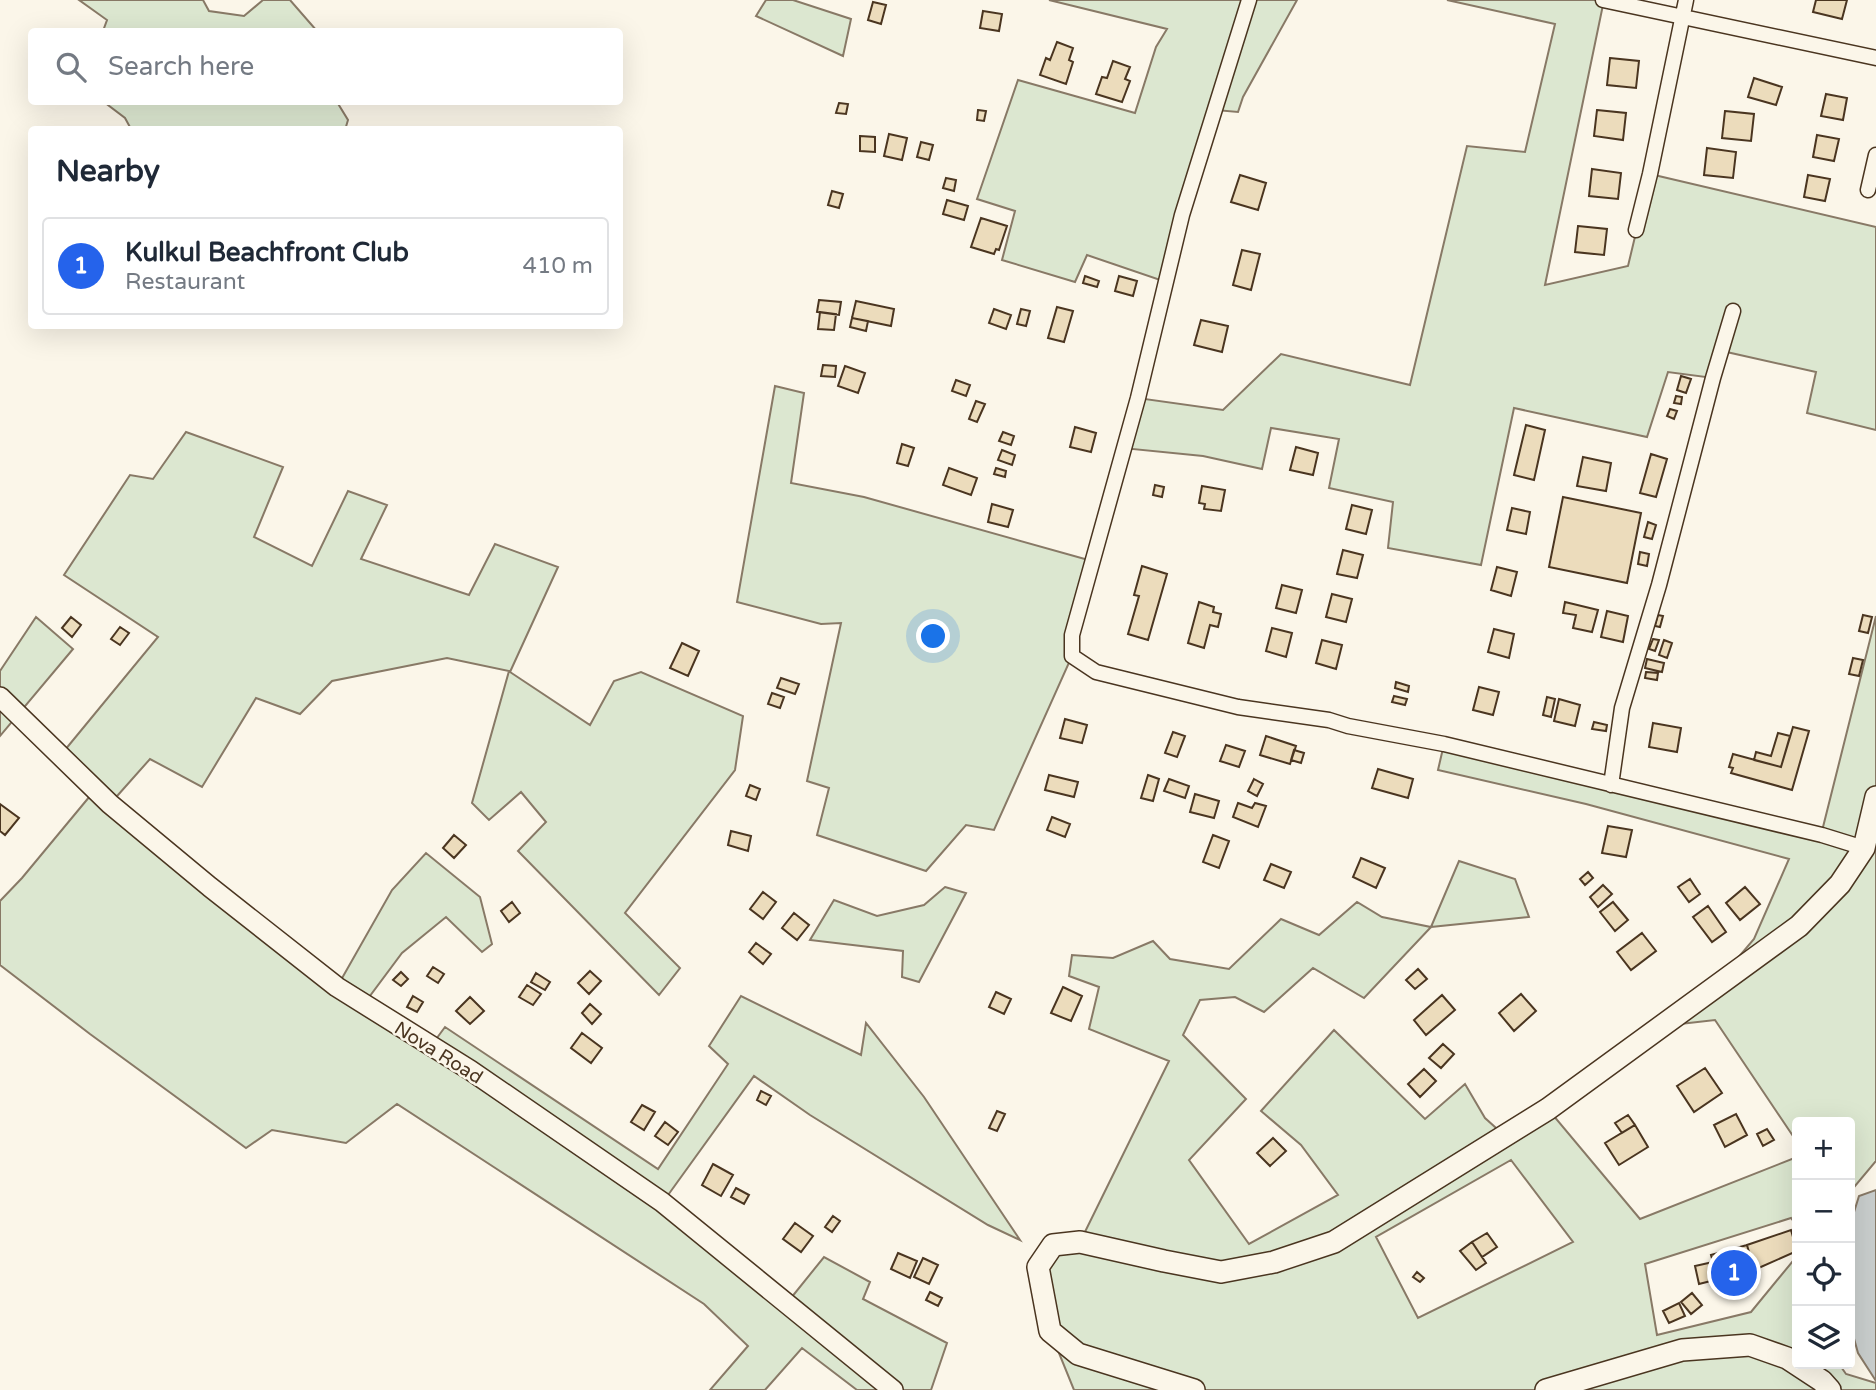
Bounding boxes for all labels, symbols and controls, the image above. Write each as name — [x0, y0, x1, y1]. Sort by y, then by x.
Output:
search box — [28, 28, 623, 105]
icon: search — [52, 48, 90, 86]
text: Search here — [108, 51, 254, 82]
text: Nearby — [56, 153, 160, 190]
text: Kulkul Beachfront Club — [125, 237, 409, 268]
text: 1 — [74, 252, 88, 280]
text: 410 m — [523, 252, 593, 280]
text: Restaurant — [125, 268, 245, 296]
your location — [916, 619, 950, 653]
street label: Nova Road — [390, 1017, 487, 1089]
map controls — [1792, 1117, 1855, 1369]
button: + — [1792, 1117, 1855, 1180]
button: − — [1792, 1180, 1855, 1243]
button: locate — [1792, 1243, 1855, 1306]
pin: 1 — [1711, 1247, 1757, 1299]
button: layers — [1792, 1306, 1855, 1369]

